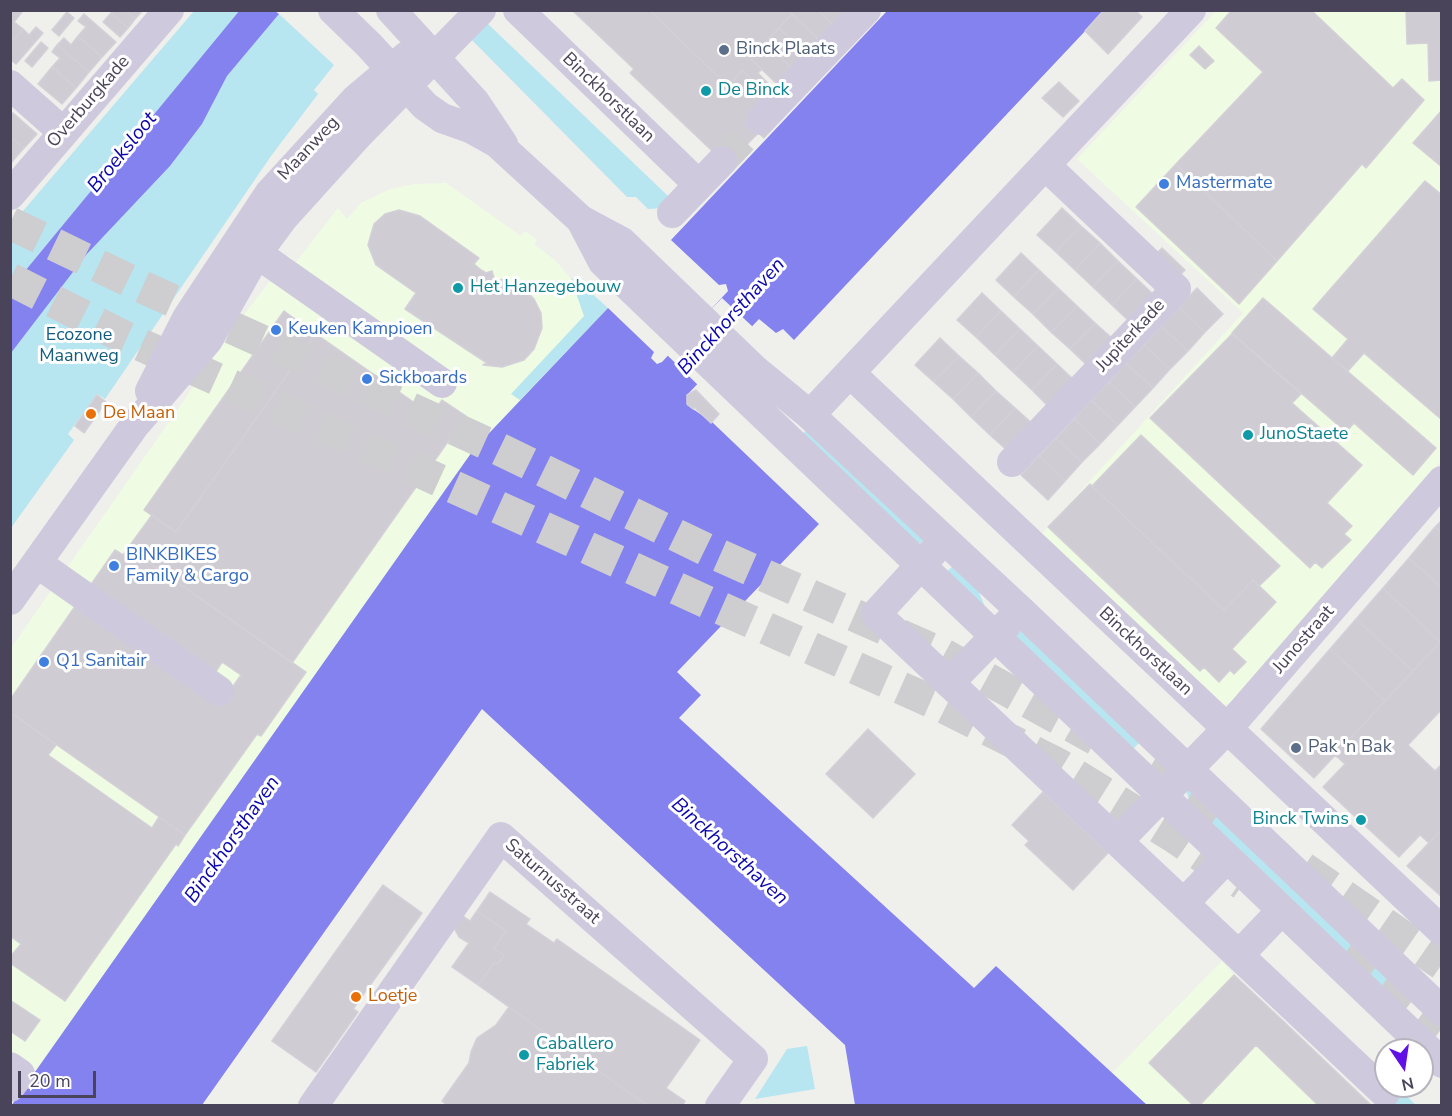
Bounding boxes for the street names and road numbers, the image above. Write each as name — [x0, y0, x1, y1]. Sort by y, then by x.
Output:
street label: Binckhorstlaan — [557, 49, 659, 147]
street label: Overburgkade — [43, 52, 135, 152]
street label: Maanweg — [274, 112, 344, 186]
street label: Jupiterkade — [1092, 295, 1170, 377]
street label: Junostraat — [1269, 602, 1339, 678]
street label: Binckhorstlaan — [1094, 603, 1196, 701]
street label: Saturnusstraat — [500, 835, 604, 929]

